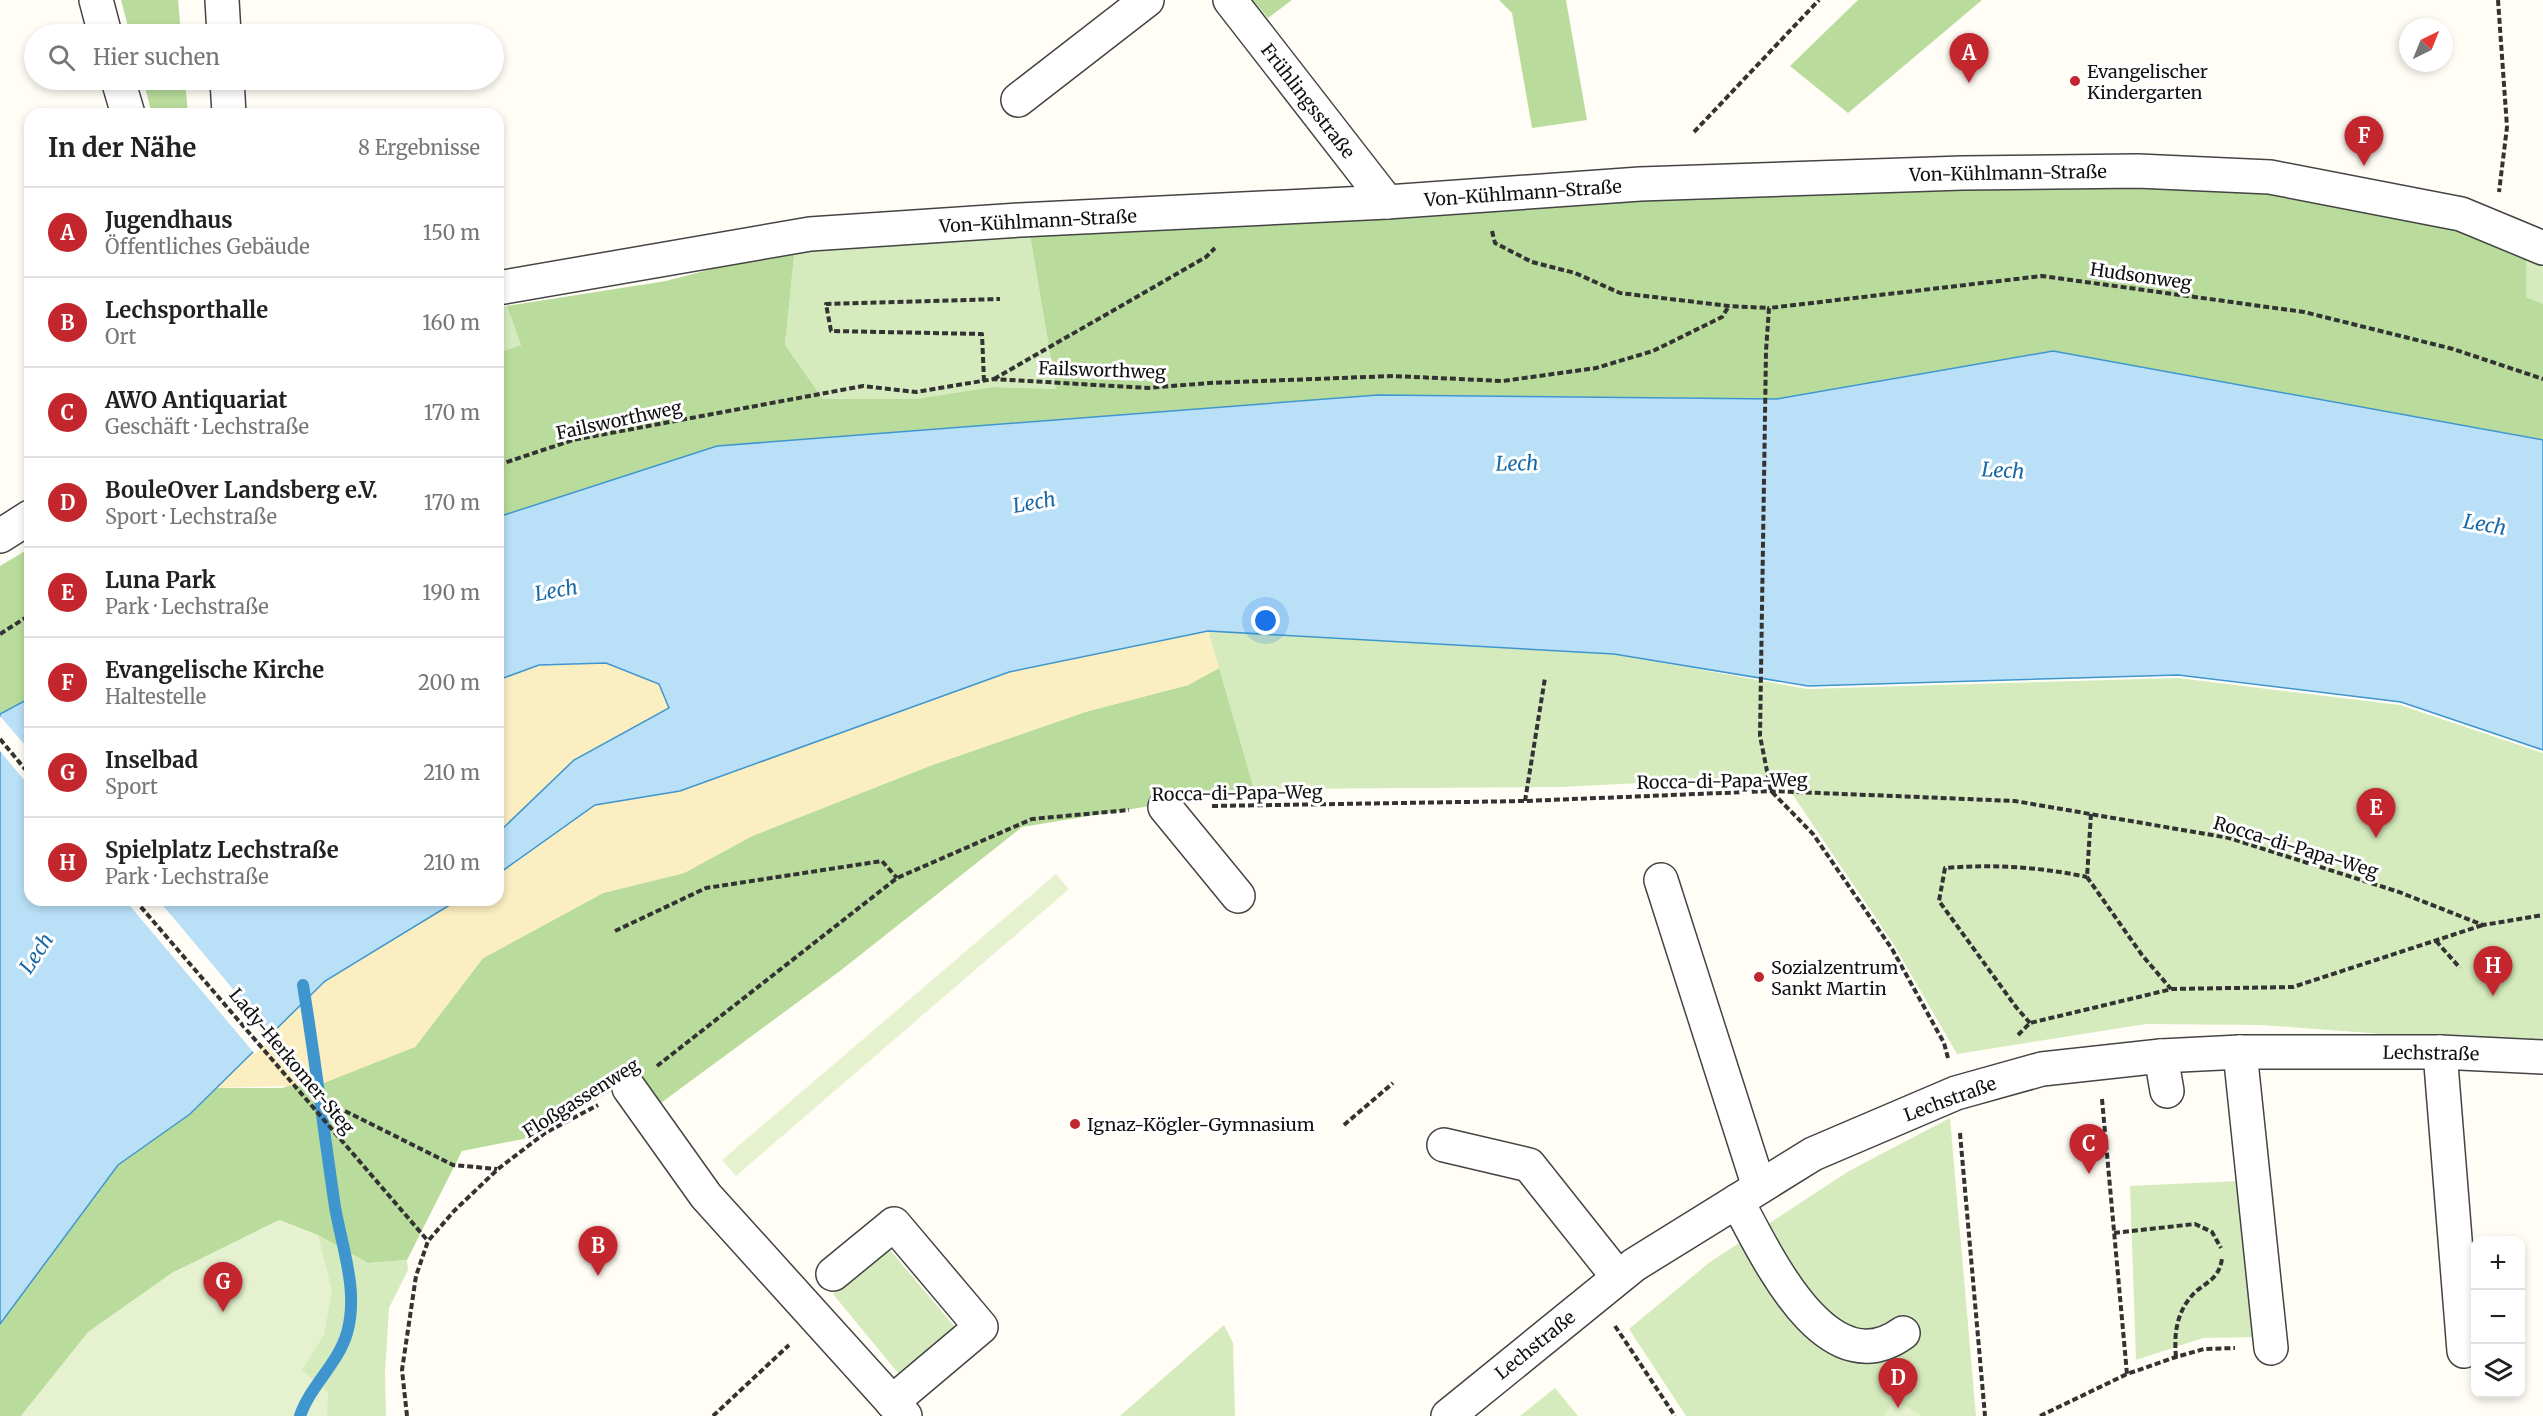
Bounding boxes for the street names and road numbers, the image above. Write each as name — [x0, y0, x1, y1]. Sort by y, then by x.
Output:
street label: Frühlingsstraße — [1256, 39, 1360, 163]
street label: Von-Kühlmann-Straße — [1908, 160, 2107, 186]
street label: Von-Kühlmann-Straße — [1423, 175, 1622, 211]
street label: Von-Kühlmann-Straße — [938, 204, 1137, 238]
street label: Hudsonweg — [2089, 257, 2193, 295]
street label: Failsworthweg — [1038, 356, 1166, 384]
street label: Failsworthweg — [554, 395, 684, 445]
street label: Rocca-di-Papa-Weg — [1636, 768, 1808, 794]
street label: Rocca-di-Papa-Weg — [1151, 780, 1323, 806]
street label: Rocca-di-Papa-Weg — [2211, 811, 2381, 883]
street label: Lady-Herkomer-Steg — [224, 984, 360, 1139]
street label: Lechstraße — [2382, 1041, 2480, 1065]
street label: Floßgassenweg — [519, 1053, 644, 1143]
street label: Lechstraße — [1901, 1072, 1999, 1126]
street label: Lechstraße — [1490, 1306, 1580, 1384]

